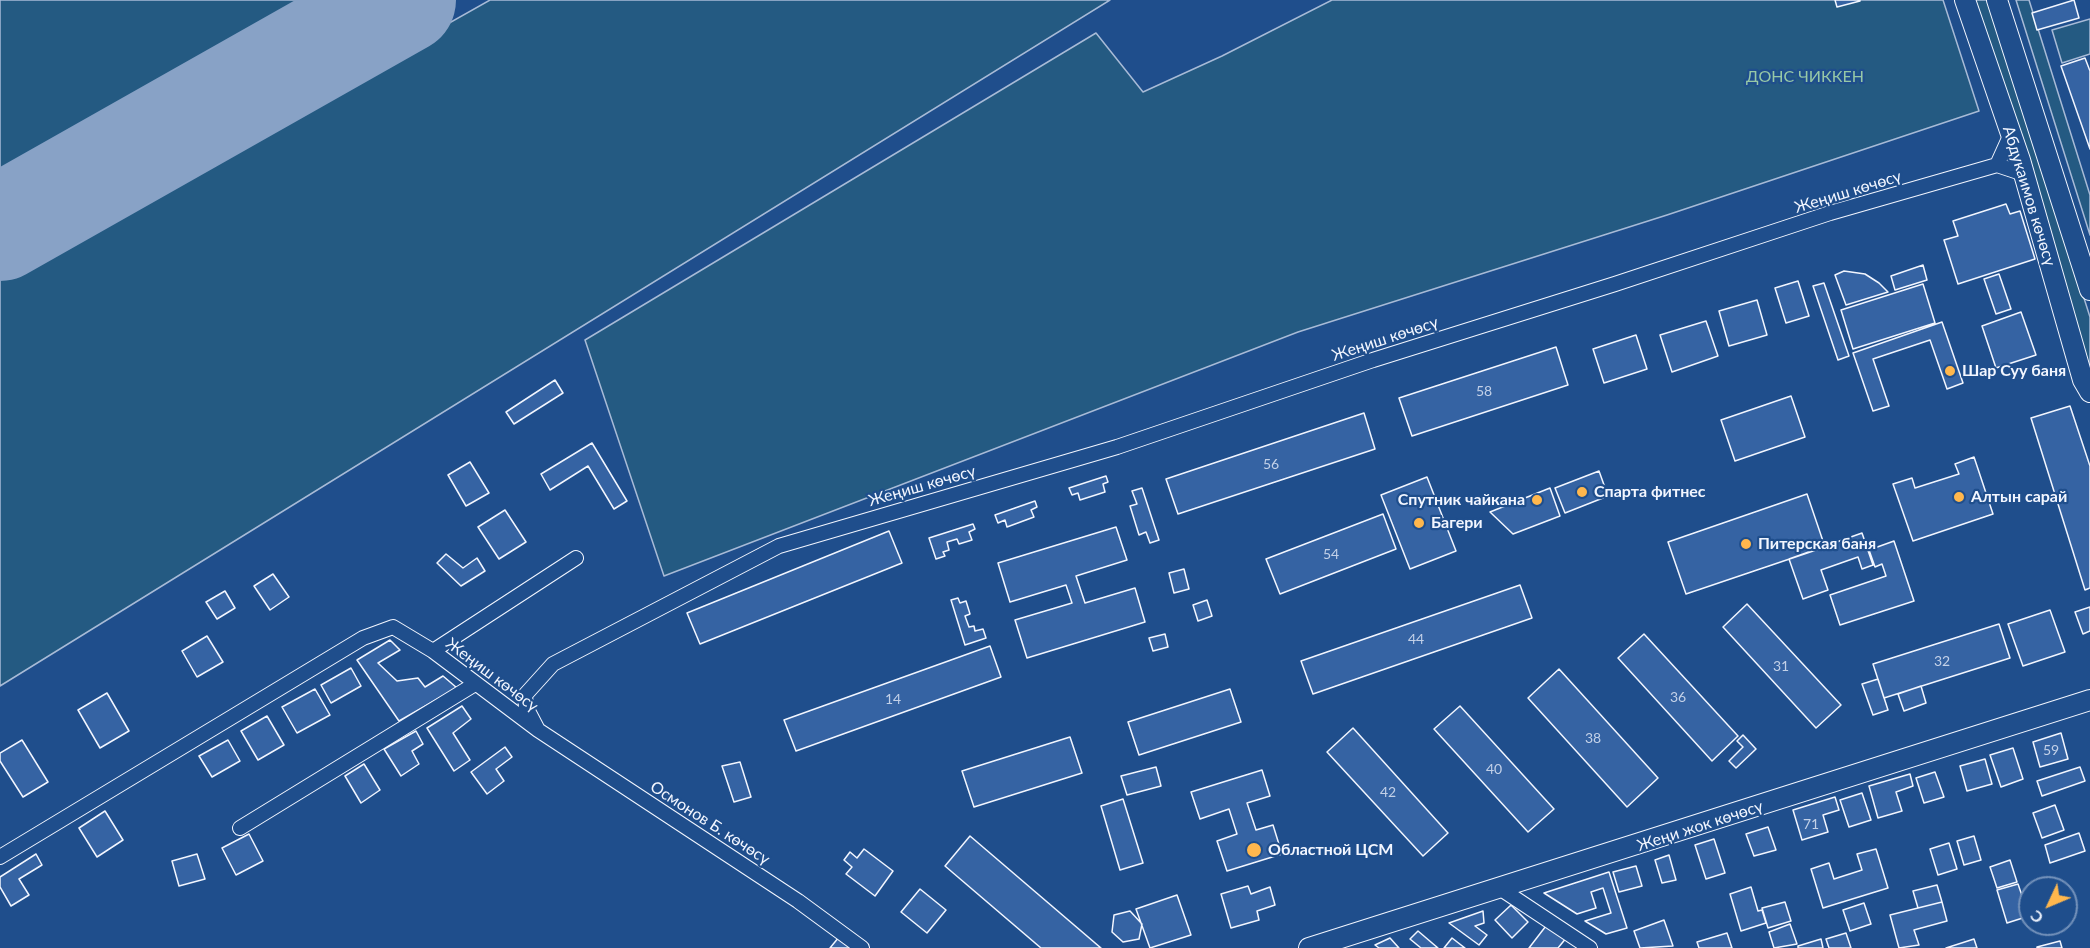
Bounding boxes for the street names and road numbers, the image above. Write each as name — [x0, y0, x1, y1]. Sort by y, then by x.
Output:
street label: Абдукаимов көчөсү — [1999, 124, 2059, 268]
street label: Жеңиш көчөсү — [1792, 167, 1904, 217]
street label: Жеңиш көчөсү — [1329, 313, 1441, 365]
street label: Жеңиш көчөсү — [866, 462, 978, 510]
street label: Жеңиш көчөсү — [442, 634, 542, 716]
street label: Осмонов Б. көчөсү — [647, 777, 773, 869]
street label: Жеңи жок көчөсү — [1635, 797, 1765, 855]

